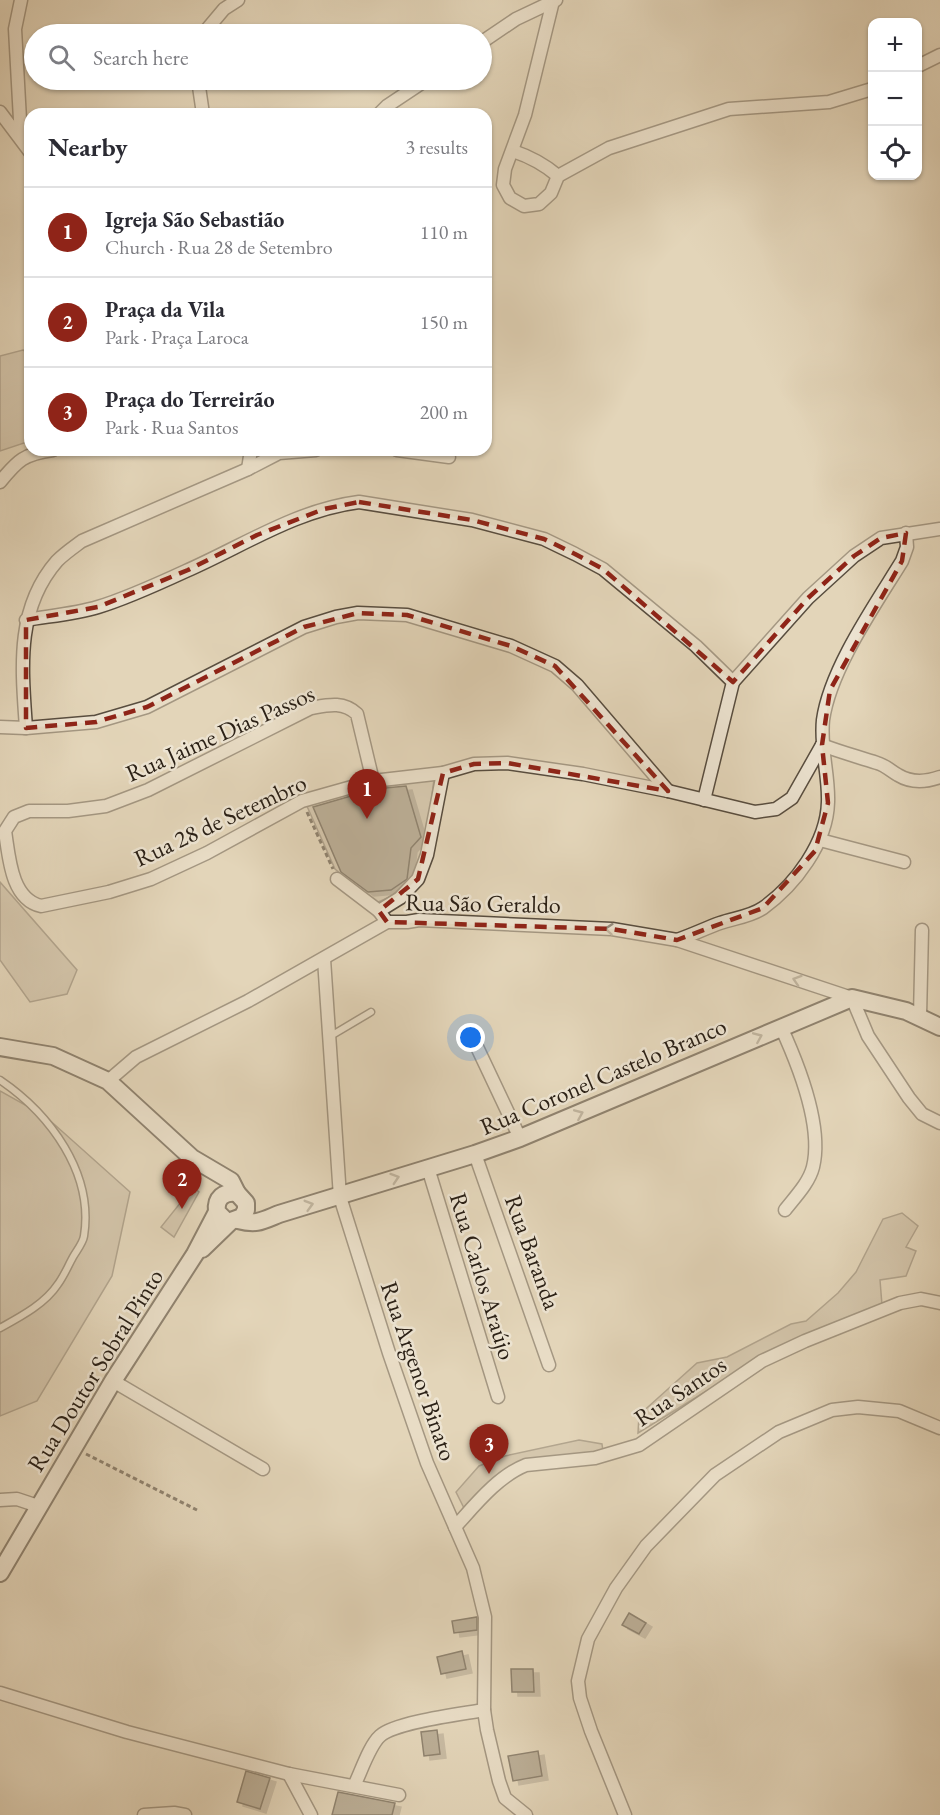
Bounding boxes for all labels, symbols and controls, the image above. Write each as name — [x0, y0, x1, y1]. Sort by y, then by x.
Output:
map controls — [868, 18, 922, 180]
button: + — [868, 18, 922, 72]
search box — [24, 24, 492, 90]
icon: search — [45, 41, 78, 74]
text: Search here — [93, 43, 188, 72]
button: − — [868, 72, 922, 126]
button: locate — [868, 126, 922, 180]
text: Nearby — [48, 130, 128, 164]
text: 3 results — [405, 134, 468, 160]
text: Igreja São Sebastião — [105, 205, 284, 234]
text: 1 — [62, 219, 73, 245]
text: 110 m — [420, 219, 468, 245]
text: Church · Rua 28 de Setembro — [105, 234, 333, 260]
text: Praça da Vila — [105, 295, 225, 324]
text: 2 — [62, 309, 73, 335]
text: 150 m — [420, 309, 468, 335]
text: Park · Praça Laroca — [105, 324, 249, 350]
text: Praça do Terreirão — [105, 385, 275, 414]
text: 3 — [62, 399, 73, 425]
text: 200 m — [420, 399, 468, 425]
text: Park · Rua Santos — [105, 414, 238, 440]
street label: Rua Jaime Dias Passos — [121, 677, 319, 789]
street label: Rua 28 de Setembro — [129, 766, 311, 873]
pin: 1 — [348, 770, 386, 819]
street label: Rua São Geraldo — [405, 886, 561, 920]
one-way arrow — [604, 923, 614, 936]
one-way arrow — [792, 975, 803, 987]
street label: Rua Coronel Castelo Branco — [475, 1010, 731, 1142]
your location — [456, 1023, 485, 1052]
one-way arrow — [752, 1032, 763, 1044]
one-way arrow — [573, 1109, 584, 1121]
pin: 2 — [162, 1160, 201, 1209]
one-way arrow — [389, 1173, 400, 1186]
street label: Rua Carlos Araújo — [443, 1189, 523, 1363]
street label: Rua Baranda — [498, 1190, 568, 1314]
one-way arrow — [304, 1200, 314, 1212]
street label: Rua Doutor Sobral Pinto — [20, 1263, 170, 1477]
street label: Rua Argenor Binato — [374, 1277, 464, 1465]
street label: Rua Santos — [628, 1349, 732, 1433]
pin: 3 — [470, 1424, 508, 1474]

